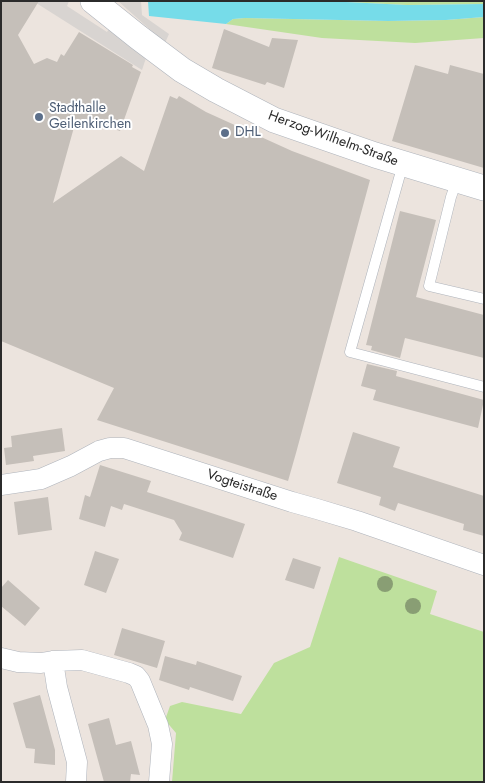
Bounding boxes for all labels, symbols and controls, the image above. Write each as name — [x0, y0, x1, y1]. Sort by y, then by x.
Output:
place label: Stadthalle Geilenkirchen — [49, 101, 131, 134]
street label: Herzog-Wilhelm-Straße — [266, 108, 400, 170]
marker: Stadthalle Geilenkirchen — [33, 111, 45, 123]
place label: DHL — [235, 125, 261, 141]
marker: DHL — [219, 127, 231, 139]
street label: Vogteistraße — [204, 467, 280, 505]

